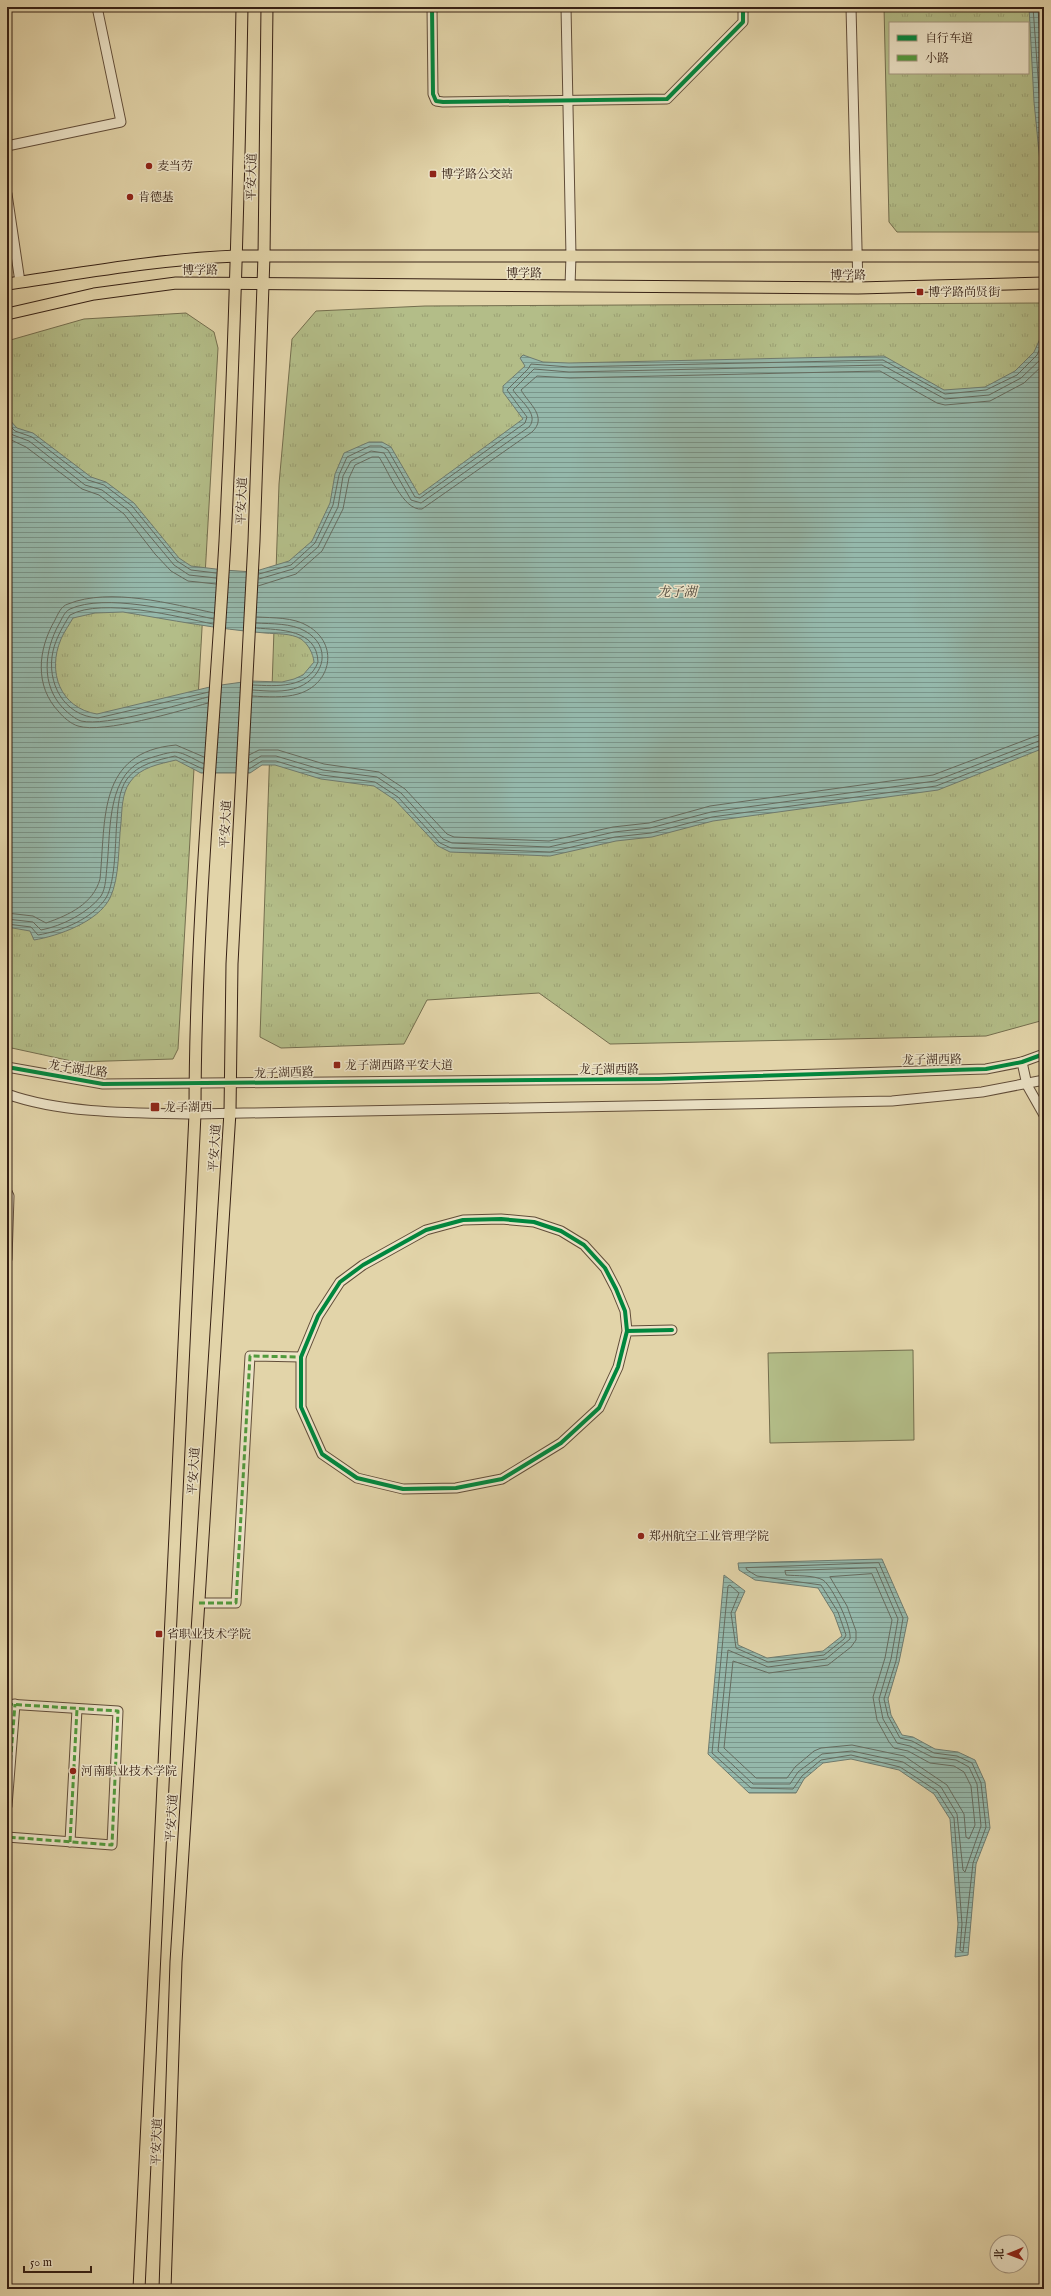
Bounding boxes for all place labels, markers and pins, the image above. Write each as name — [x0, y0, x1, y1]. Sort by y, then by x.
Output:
place label: 麦当劳 — [157, 159, 193, 174]
marker: 麦当劳 — [144, 161, 154, 171]
place label: 博学路公交站 — [441, 167, 513, 182]
marker: 博学路公交站 — [428, 169, 438, 179]
place label: 肯德基 — [138, 190, 174, 205]
marker: 肯德基 — [125, 192, 135, 202]
place label: 博学路尚贤街 — [928, 285, 1001, 300]
marker: 博学路尚贤街 — [915, 287, 925, 297]
place label: 龙子湖西路平安大道 — [345, 1058, 453, 1073]
marker: 龙子湖西路平安大道 — [332, 1060, 342, 1070]
place label: 龙子湖西 — [164, 1100, 212, 1115]
marker: 龙子湖西 — [149, 1101, 161, 1113]
place label: 郑州航空工业管理学院 — [649, 1529, 769, 1544]
marker: 郑州航空工业管理学院 — [636, 1531, 646, 1541]
place label: 省职业技术学院 — [167, 1627, 251, 1642]
marker: 省职业技术学院 — [154, 1629, 164, 1639]
place label: 河南职业技术学院 — [81, 1764, 177, 1779]
marker: 河南职业技术学院 — [68, 1766, 78, 1776]

